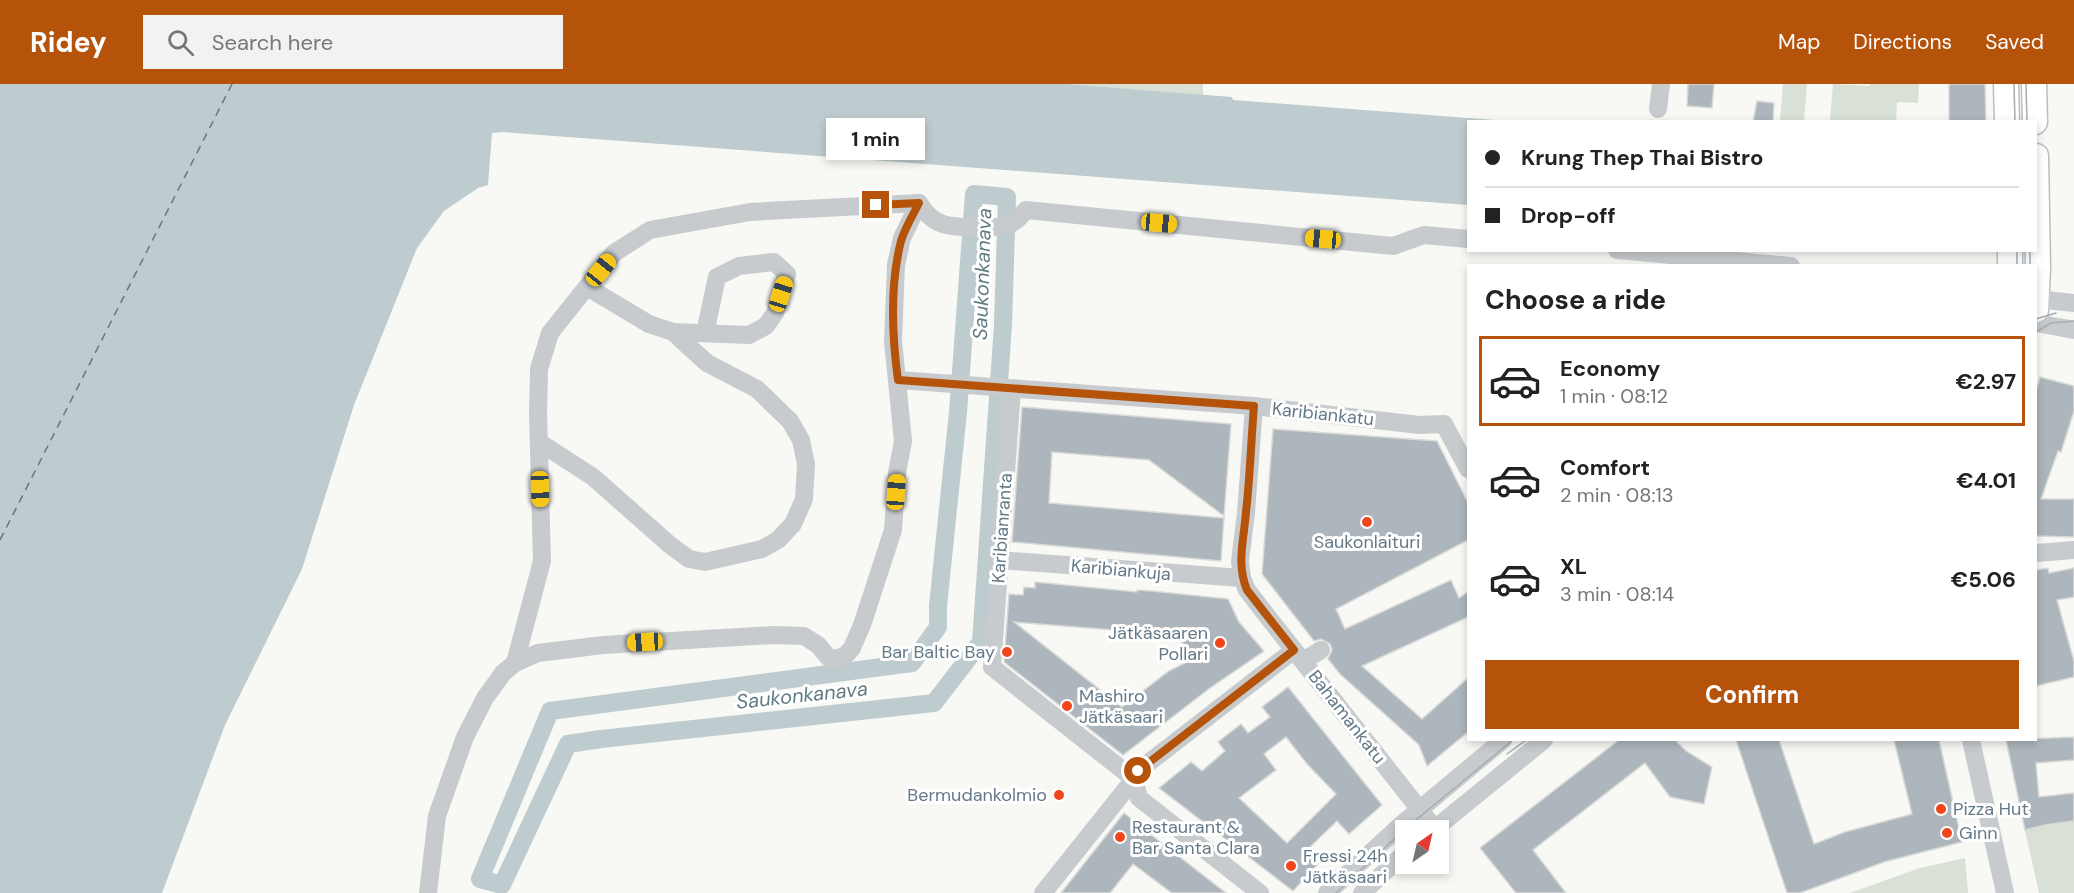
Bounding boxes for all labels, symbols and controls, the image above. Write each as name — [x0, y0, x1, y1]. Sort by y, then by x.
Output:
search box — [143, 15, 563, 69]
text: Ridey — [30, 24, 107, 61]
icon: search — [164, 26, 197, 59]
text: Search here — [212, 28, 333, 57]
text: Map — [1778, 28, 1820, 56]
text: Directions — [1853, 28, 1952, 56]
text: Saved — [1985, 28, 2044, 56]
callout: 1 min — [826, 118, 926, 160]
text: 1 min — [851, 126, 900, 152]
text: Krung Thep Thai Bistro — [1521, 143, 1763, 172]
route end — [862, 191, 889, 218]
text: Drop-off — [1521, 201, 1616, 230]
water label: Saukonkanava — [967, 208, 997, 340]
car — [1140, 212, 1178, 234]
car — [1304, 228, 1342, 250]
car — [583, 250, 619, 290]
car — [767, 274, 795, 314]
text: Choose a ride — [1485, 282, 1666, 317]
icon: car — [1488, 354, 1542, 408]
text: Economy — [1560, 354, 1660, 383]
text: €2.97 — [1955, 367, 2016, 396]
text: 1 min · 08:12 — [1560, 383, 1668, 409]
street label: Karibiankatu — [1271, 397, 1375, 431]
icon: car — [1488, 453, 1542, 507]
text: Comfort — [1560, 453, 1650, 482]
text: €4.01 — [1956, 466, 2016, 495]
car — [530, 471, 550, 507]
street label: Karibianranta — [986, 472, 1018, 584]
car — [886, 473, 906, 511]
text: 2 min · 08:13 — [1560, 482, 1673, 508]
marker: Saukonlaituri — [1360, 515, 1374, 529]
place label: Saukonlaituri — [1314, 530, 1420, 554]
icon: car — [1488, 552, 1542, 606]
text: XL — [1560, 552, 1587, 581]
street label: Karibiankuja — [1070, 554, 1172, 586]
text: €5.06 — [1951, 565, 2016, 594]
text: 3 min · 08:14 — [1560, 581, 1674, 607]
place label: Jätkäsaaren Pollari — [1108, 621, 1208, 666]
car — [627, 632, 663, 652]
marker: Jätkäsaaren Pollari — [1213, 636, 1227, 650]
place label: Bar Baltic Bay — [881, 640, 995, 664]
marker: Bar Baltic Bay — [1000, 645, 1014, 659]
button: Confirm — [1485, 660, 2019, 729]
street label: Bahamankatu — [1303, 665, 1391, 769]
water label: Saukonkanava — [735, 675, 869, 715]
place label: Mashiro Jätkäsaari — [1079, 684, 1163, 729]
marker: Mashiro Jätkäsaari — [1060, 699, 1074, 713]
route start — [1124, 757, 1151, 784]
place label: Bermudankolmio — [907, 783, 1047, 807]
marker: Bermudankolmio — [1052, 788, 1066, 802]
place label: Pizza Hut — [1953, 797, 2028, 821]
marker: Pizza Hut — [1934, 802, 1948, 816]
place label: Restaurant & Bar Santa Clara — [1132, 815, 1259, 860]
north arrow — [1395, 820, 1449, 874]
map controls — [1395, 820, 1449, 874]
place label: Ginn — [1959, 821, 1998, 845]
marker: Ginn — [1940, 826, 1954, 840]
marker: Restaurant & Bar Santa Clara — [1113, 830, 1127, 844]
place label: Fressi 24h Jätkäsaari — [1303, 844, 1388, 889]
marker: Fressi 24h Jätkäsaari — [1284, 859, 1298, 873]

